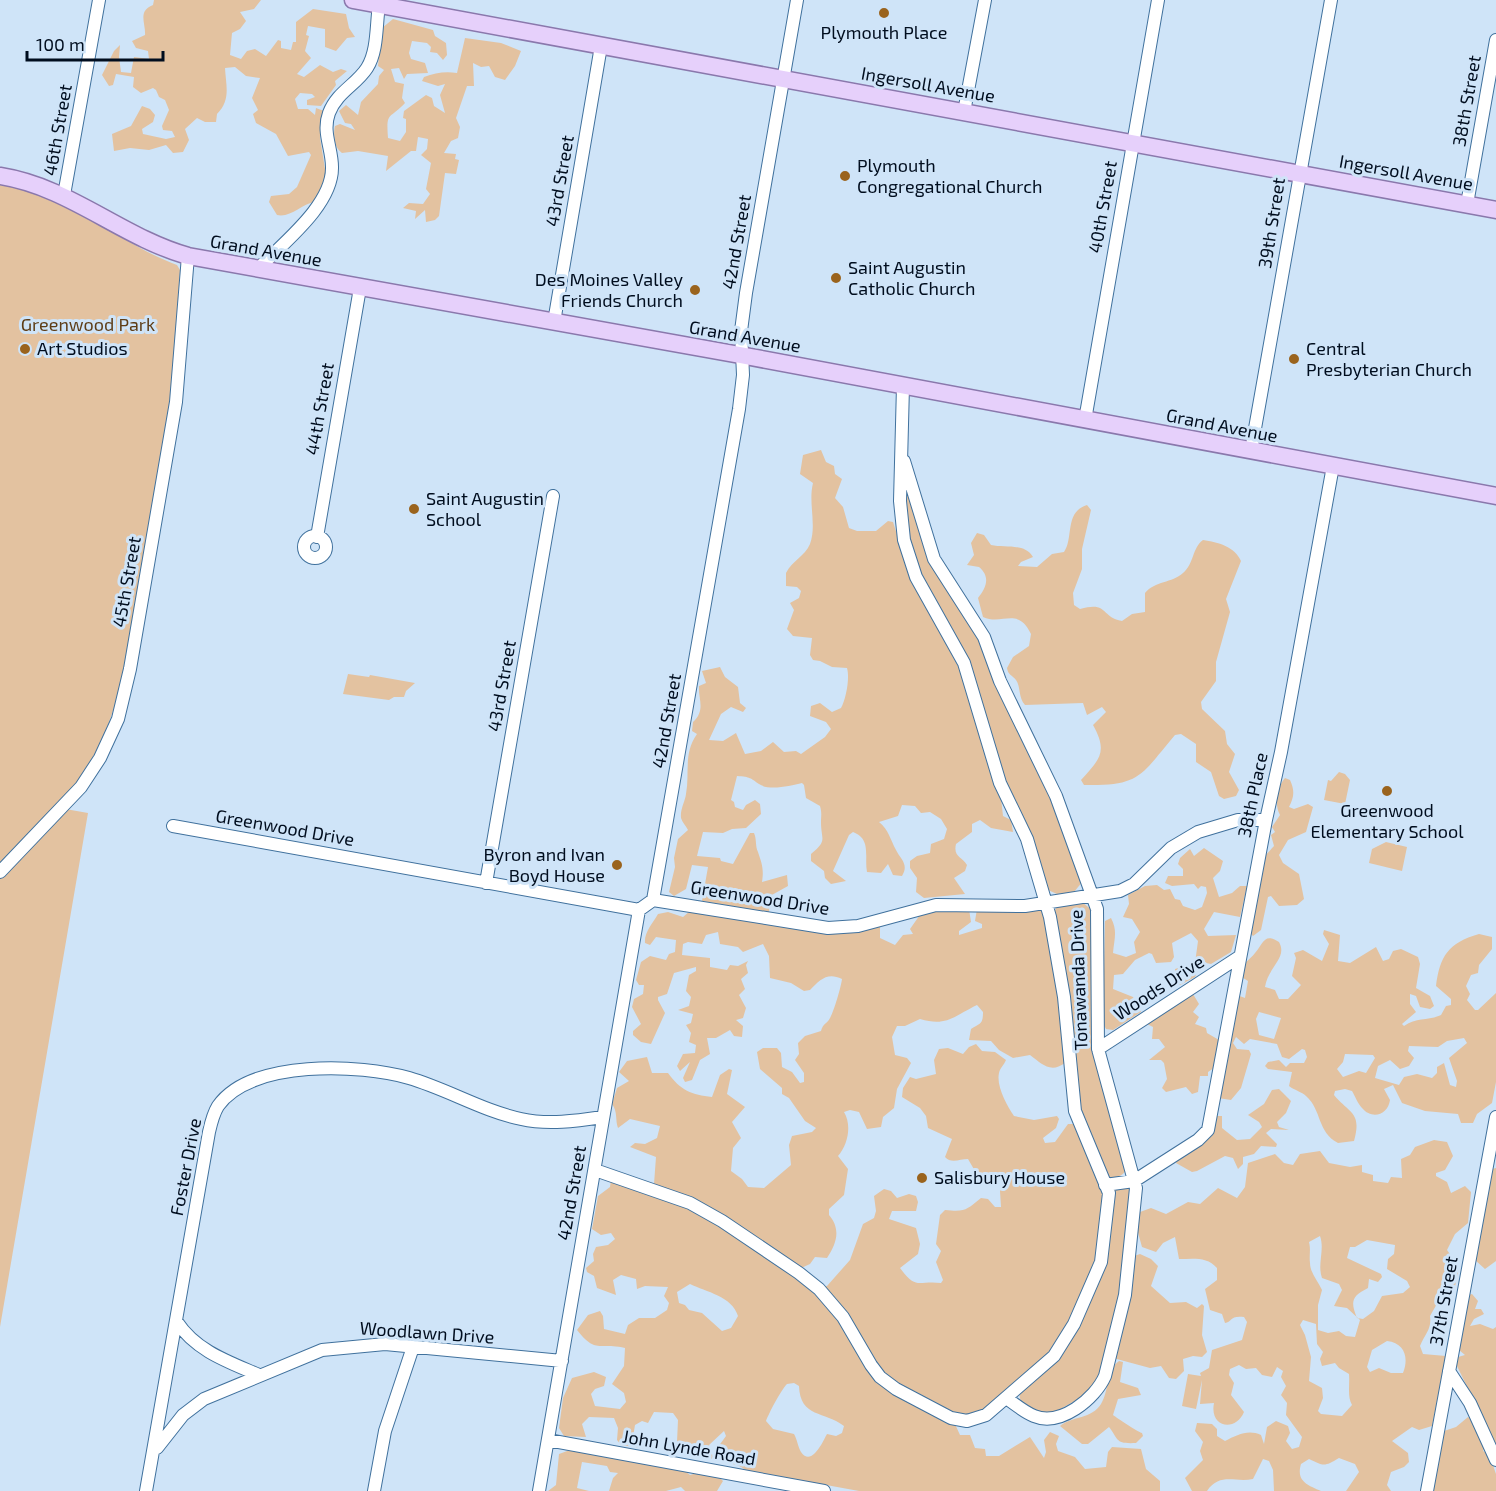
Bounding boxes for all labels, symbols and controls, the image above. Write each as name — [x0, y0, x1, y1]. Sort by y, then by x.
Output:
marker: Plymouth Place — [877, 6, 891, 20]
place label: Plymouth Place — [821, 21, 947, 43]
scale bar — [27, 24, 164, 62]
text: 100 m — [36, 33, 85, 55]
street label: 38th Street — [1447, 53, 1485, 148]
street label: Ingersoll Avenue — [860, 61, 997, 107]
street label: 46th Street — [38, 82, 76, 177]
street label: 43rd Street — [540, 133, 578, 228]
street label: Ingersoll Avenue — [1338, 149, 1475, 195]
place label: Plymouth Congregational Church — [857, 154, 1043, 197]
street label: 40th Street — [1083, 159, 1121, 255]
marker: Plymouth Congregational Church — [838, 169, 852, 183]
street label: 39th Street — [1253, 176, 1289, 270]
street label: 42nd Street — [717, 193, 755, 291]
street label: Grand Avenue — [209, 229, 324, 271]
place label: Saint Augustin Catholic Church — [848, 256, 976, 299]
place label: Des Moines Valley Friends Church — [535, 268, 683, 311]
marker: Saint Augustin Catholic Church — [829, 271, 843, 285]
marker: Des Moines Valley Friends Church — [688, 283, 702, 297]
park label: Greenwood Park — [21, 313, 155, 335]
street label: Grand Avenue — [688, 315, 803, 357]
place label: Art Studios — [37, 337, 128, 359]
place label: Central Presbyterian Church — [1306, 337, 1472, 380]
marker: Art Studios — [18, 342, 32, 356]
marker: Central Presbyterian Church — [1287, 352, 1301, 366]
street label: 44th Street — [300, 361, 338, 457]
street label: Grand Avenue — [1165, 403, 1280, 447]
place label: Saint Augustin School — [426, 487, 544, 530]
marker: Saint Augustin School — [407, 502, 421, 516]
street label: 45th Street — [107, 534, 145, 629]
street label: 43rd Street — [482, 638, 520, 733]
street label: 42nd Street — [647, 672, 685, 770]
street label: 38th Place — [1232, 750, 1272, 839]
marker: Greenwood Elementary School — [1380, 784, 1394, 798]
place label: Greenwood Elementary School — [1310, 799, 1464, 842]
street label: Greenwood Drive — [214, 804, 356, 850]
place label: Byron and Ivan Boyd House — [483, 843, 605, 886]
marker: Byron and Ivan Boyd House — [610, 858, 624, 872]
street label: Greenwood Drive — [689, 875, 831, 919]
street label: Tonawanda Drive — [1065, 909, 1091, 1051]
street label: Woods Drive — [1109, 950, 1208, 1025]
street label: Foster Drive — [165, 1116, 205, 1217]
street label: 42nd Street — [552, 1144, 590, 1242]
place label: Salisbury House — [934, 1166, 1065, 1188]
marker: Salisbury House — [915, 1171, 929, 1185]
street label: 37th Street — [1424, 1254, 1462, 1347]
street label: Woodlawn Drive — [359, 1316, 495, 1348]
street label: John Lynde Road — [621, 1424, 757, 1470]

